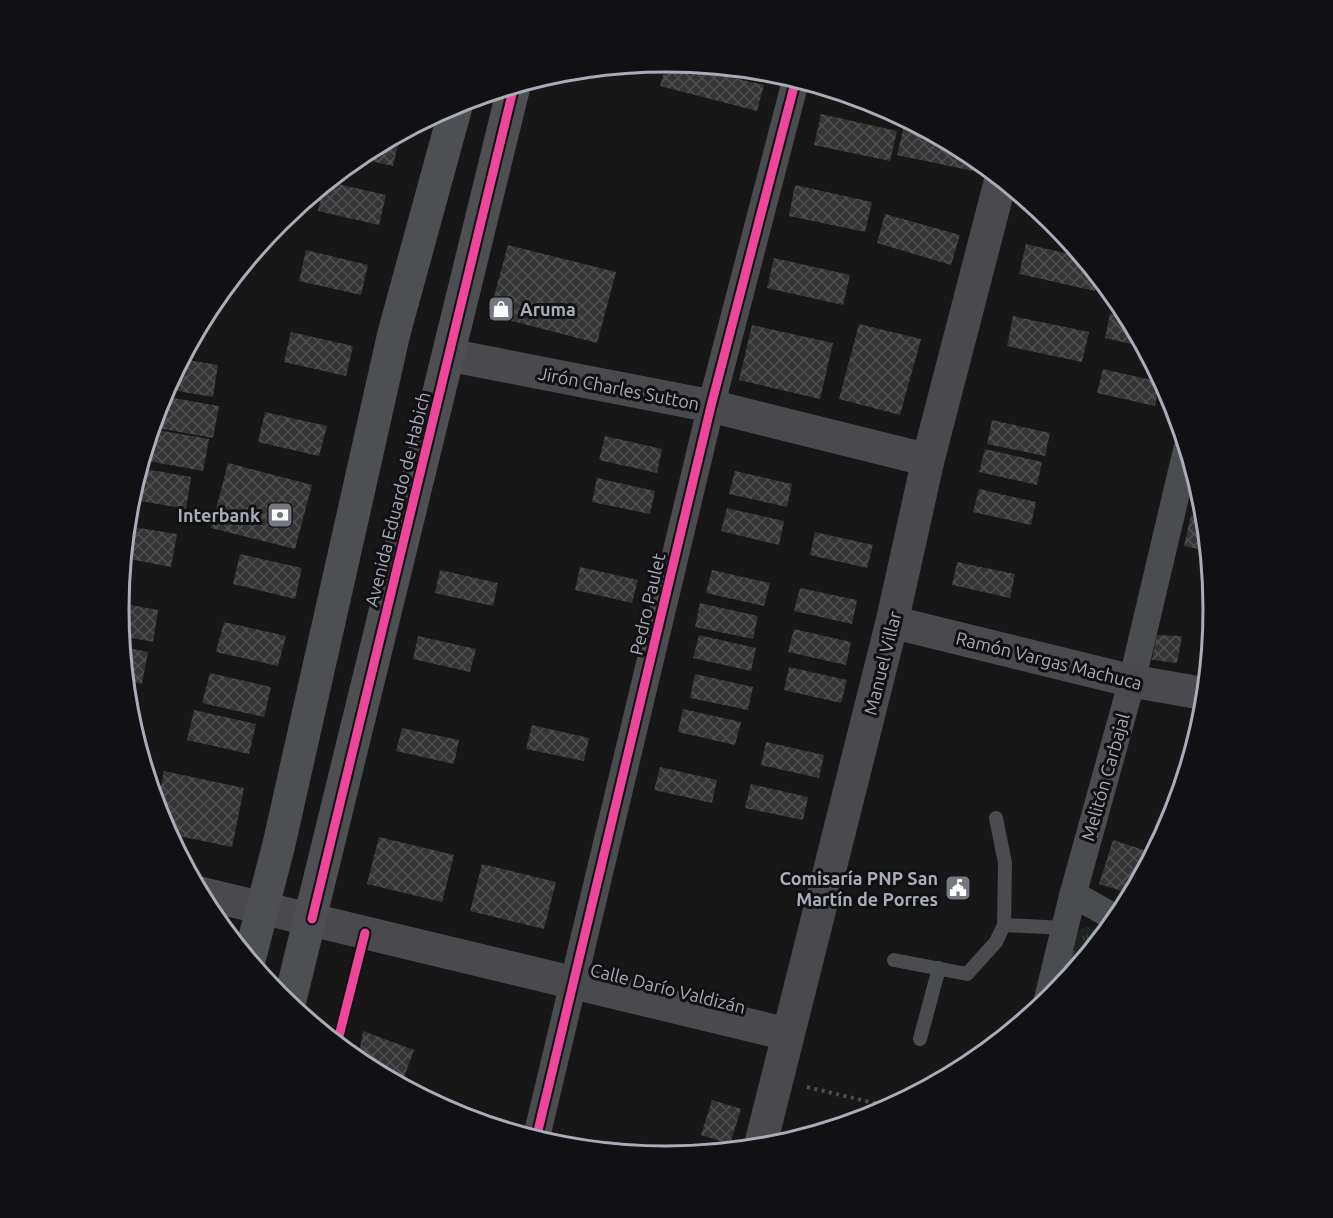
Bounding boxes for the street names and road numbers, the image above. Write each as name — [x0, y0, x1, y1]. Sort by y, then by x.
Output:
street label: Jirón Charles Sutton — [537, 363, 701, 413]
street label: Avenida Eduardo de Habich — [361, 390, 433, 608]
street label: Pedro Paulet — [626, 551, 668, 657]
street label: Manuel Villar — [859, 609, 905, 717]
street label: Ramón Vargas Machuca — [954, 627, 1144, 693]
street label: Melitón Carbajal — [1077, 711, 1133, 843]
street label: Calle Darío Valdizán — [588, 959, 748, 1017]

